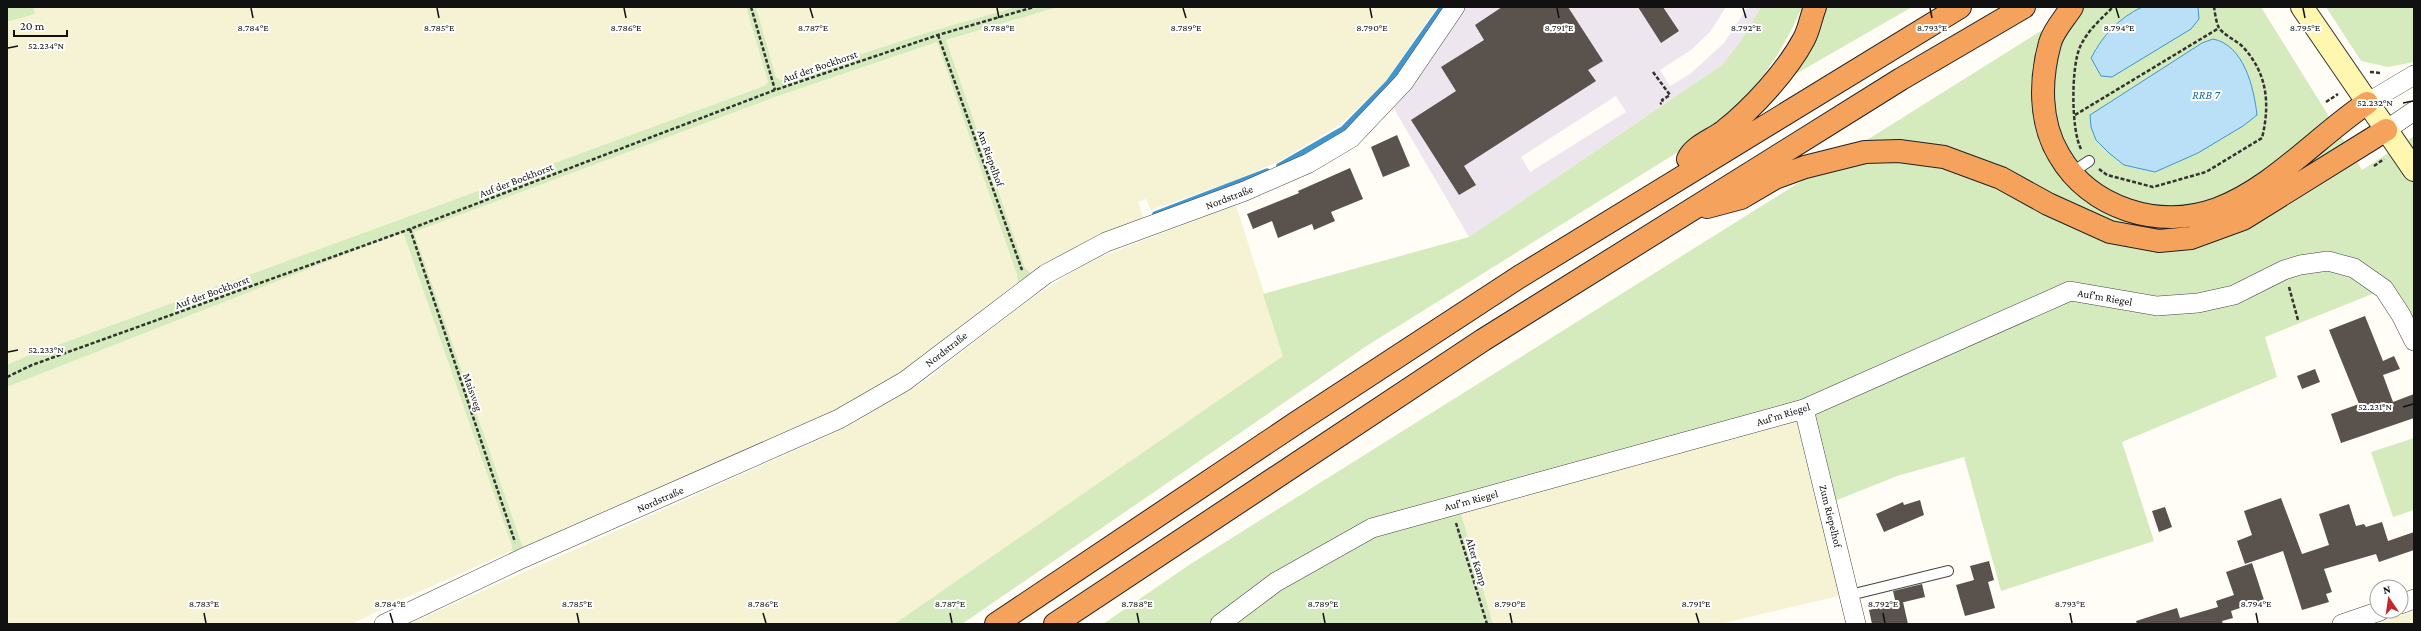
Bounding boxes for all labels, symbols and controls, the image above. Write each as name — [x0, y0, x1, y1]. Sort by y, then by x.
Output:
scale bar — [14, 12, 67, 38]
text: 20 m — [20, 19, 45, 33]
text: 8.784°E — [237, 22, 269, 33]
text: 8.785°E — [424, 22, 455, 33]
text: 8.786°E — [611, 22, 642, 33]
text: 8.787°E — [798, 22, 829, 33]
text: 8.788°E — [983, 22, 1015, 33]
text: 8.789°E — [1170, 22, 1202, 33]
text: 8.790°E — [1356, 22, 1388, 33]
text: 8.791°E — [1545, 22, 1574, 33]
text: 8.792°E — [1731, 22, 1762, 33]
text: 8.793°E — [1917, 22, 1948, 33]
text: 8.794°E — [2104, 22, 2135, 33]
text: 8.795°E — [2290, 22, 2321, 33]
text: 52.234°N — [28, 40, 64, 51]
street label: Auf der Bockhorst — [781, 47, 859, 84]
water label: RRB 7 — [2192, 88, 2221, 102]
text: 52.232°N — [2357, 97, 2393, 108]
street label: Am Riepelhof — [974, 128, 1007, 189]
street label: Auf der Bockhorst — [477, 160, 555, 200]
street label: Nordstraße — [1204, 182, 1255, 212]
street label: Auf der Bockhorst — [173, 273, 251, 311]
street label: Auf'm Riegel — [2076, 286, 2133, 309]
street label: Nordstraße — [923, 329, 969, 369]
text: 52.233°N — [28, 344, 64, 355]
street label: Maisweg — [460, 371, 485, 414]
street label: Auf'm Riegel — [1755, 400, 1812, 429]
text: 52.231°N — [2358, 401, 2393, 412]
street label: Nordstraße — [635, 483, 685, 515]
street label: Zum Riepelhof — [1816, 483, 1845, 550]
street label: Auf'm Riegel — [1443, 487, 1500, 514]
street label: Alter Kamp — [1463, 537, 1490, 588]
north arrow — [2369, 579, 2409, 619]
text: N — [2382, 582, 2392, 596]
text: 8.783°E — [189, 598, 220, 609]
text: 8.784°E — [374, 598, 406, 609]
text: 8.785°E — [562, 598, 593, 609]
text: 8.786°E — [748, 598, 779, 609]
text: 8.787°E — [935, 598, 966, 609]
text: 8.788°E — [1121, 598, 1153, 609]
text: 8.789°E — [1307, 598, 1339, 609]
text: 8.790°E — [1494, 598, 1526, 609]
text: 8.791°E — [1682, 598, 1711, 609]
text: 8.792°E — [1868, 598, 1899, 609]
text: 8.793°E — [2055, 598, 2086, 609]
text: 8.794°E — [2241, 598, 2272, 609]

